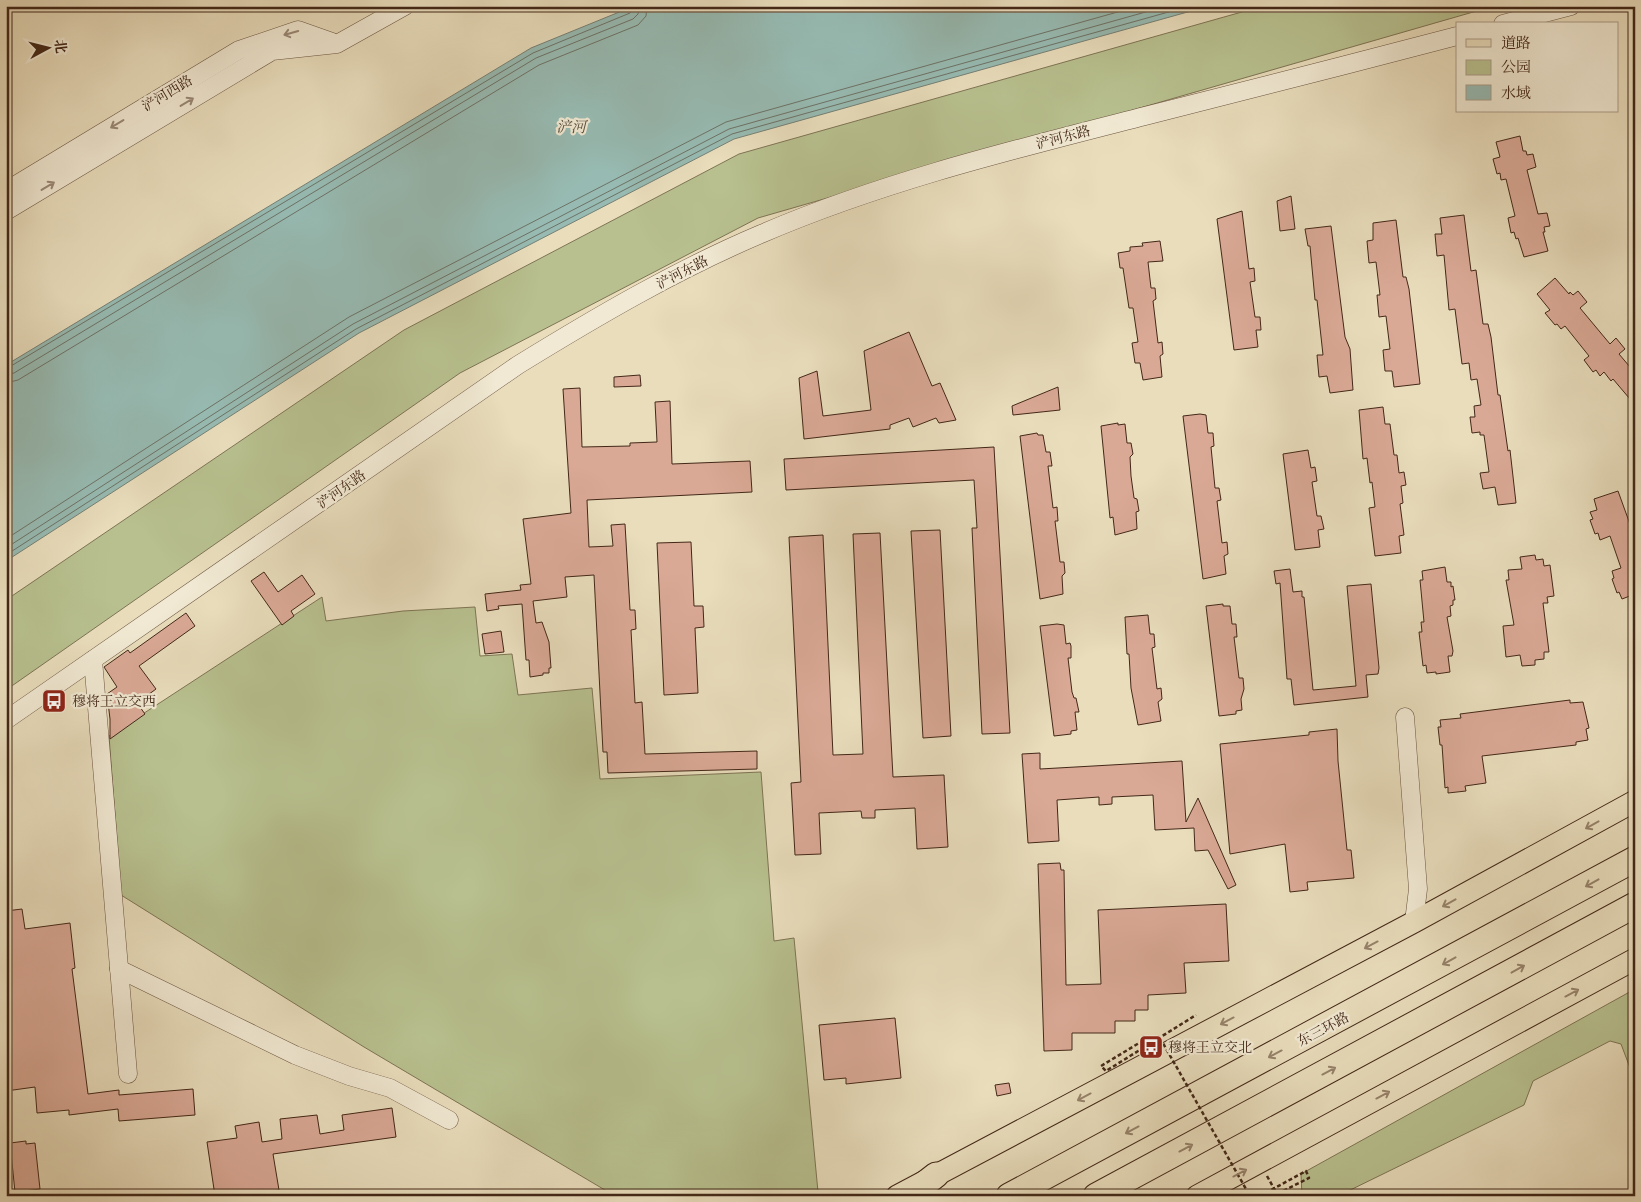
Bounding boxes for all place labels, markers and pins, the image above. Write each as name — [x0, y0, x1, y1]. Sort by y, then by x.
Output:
bus stop icon: 穆将王立交西 — [41, 688, 67, 714]
place label: 穆将王立交西 — [72, 692, 156, 710]
bus stop icon: 穆将王立交北 — [1138, 1034, 1164, 1060]
place label: 穆将王立交北 — [1168, 1038, 1252, 1056]

